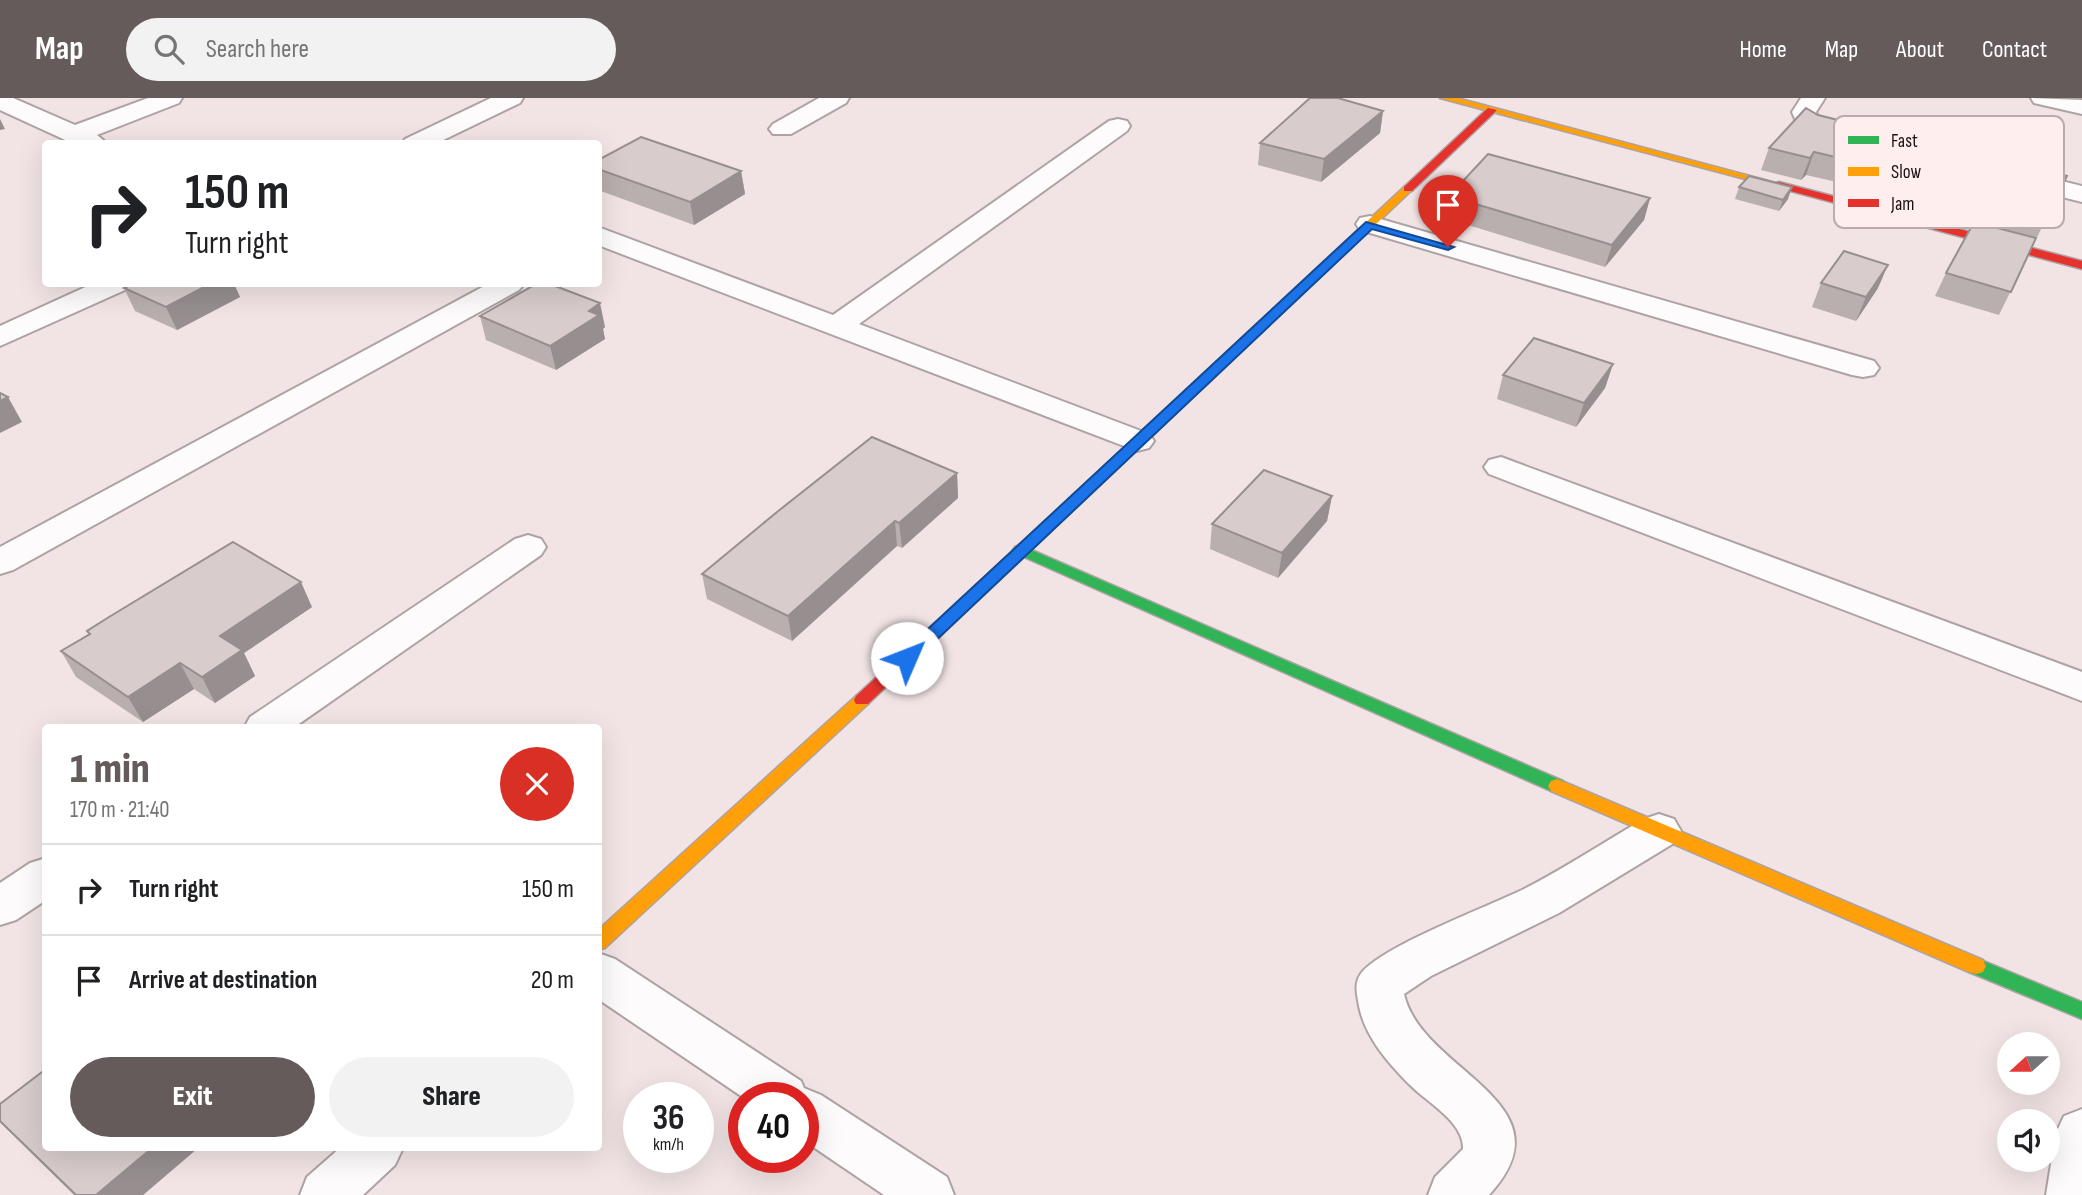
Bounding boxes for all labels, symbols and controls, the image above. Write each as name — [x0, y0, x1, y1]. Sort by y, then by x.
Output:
search box — [126, 18, 616, 81]
text: Map — [35, 29, 84, 69]
icon: search — [150, 30, 188, 68]
text: Search here — [206, 34, 309, 65]
text: Home — [1739, 35, 1787, 64]
text: Map — [1825, 35, 1858, 64]
text: About — [1896, 35, 1944, 64]
text: Contact — [1982, 35, 2047, 64]
legend — [1834, 116, 2064, 228]
text: Fast — [1891, 130, 1918, 153]
text: Slow — [1891, 161, 1921, 184]
text: 150 m — [185, 164, 289, 223]
icon: right — [70, 168, 161, 259]
pin — [1418, 175, 1478, 247]
icon: arrive — [1429, 186, 1467, 224]
text: Jam — [1890, 193, 1914, 216]
text: Turn right — [185, 224, 289, 263]
position arrow — [870, 621, 944, 695]
text: 1 min — [70, 744, 150, 795]
button: close — [500, 747, 574, 821]
text: 170 m · 21:40 — [70, 796, 170, 824]
icon: right — [70, 871, 108, 909]
text: Turn right — [129, 874, 218, 905]
text: 150 m — [522, 874, 574, 905]
icon: arrive — [70, 962, 108, 1000]
text: Arrive at destination — [129, 965, 317, 996]
text: 20 m — [531, 965, 574, 996]
north arrow — [1997, 1032, 2060, 1096]
map controls — [1997, 1032, 2060, 1172]
button: Exit — [70, 1057, 315, 1137]
button: Share — [329, 1057, 574, 1137]
speed limit sign: 40 — [728, 1082, 819, 1173]
text: 36 — [652, 1097, 685, 1140]
button: sound — [1997, 1109, 2060, 1172]
text: km/h — [653, 1134, 684, 1155]

